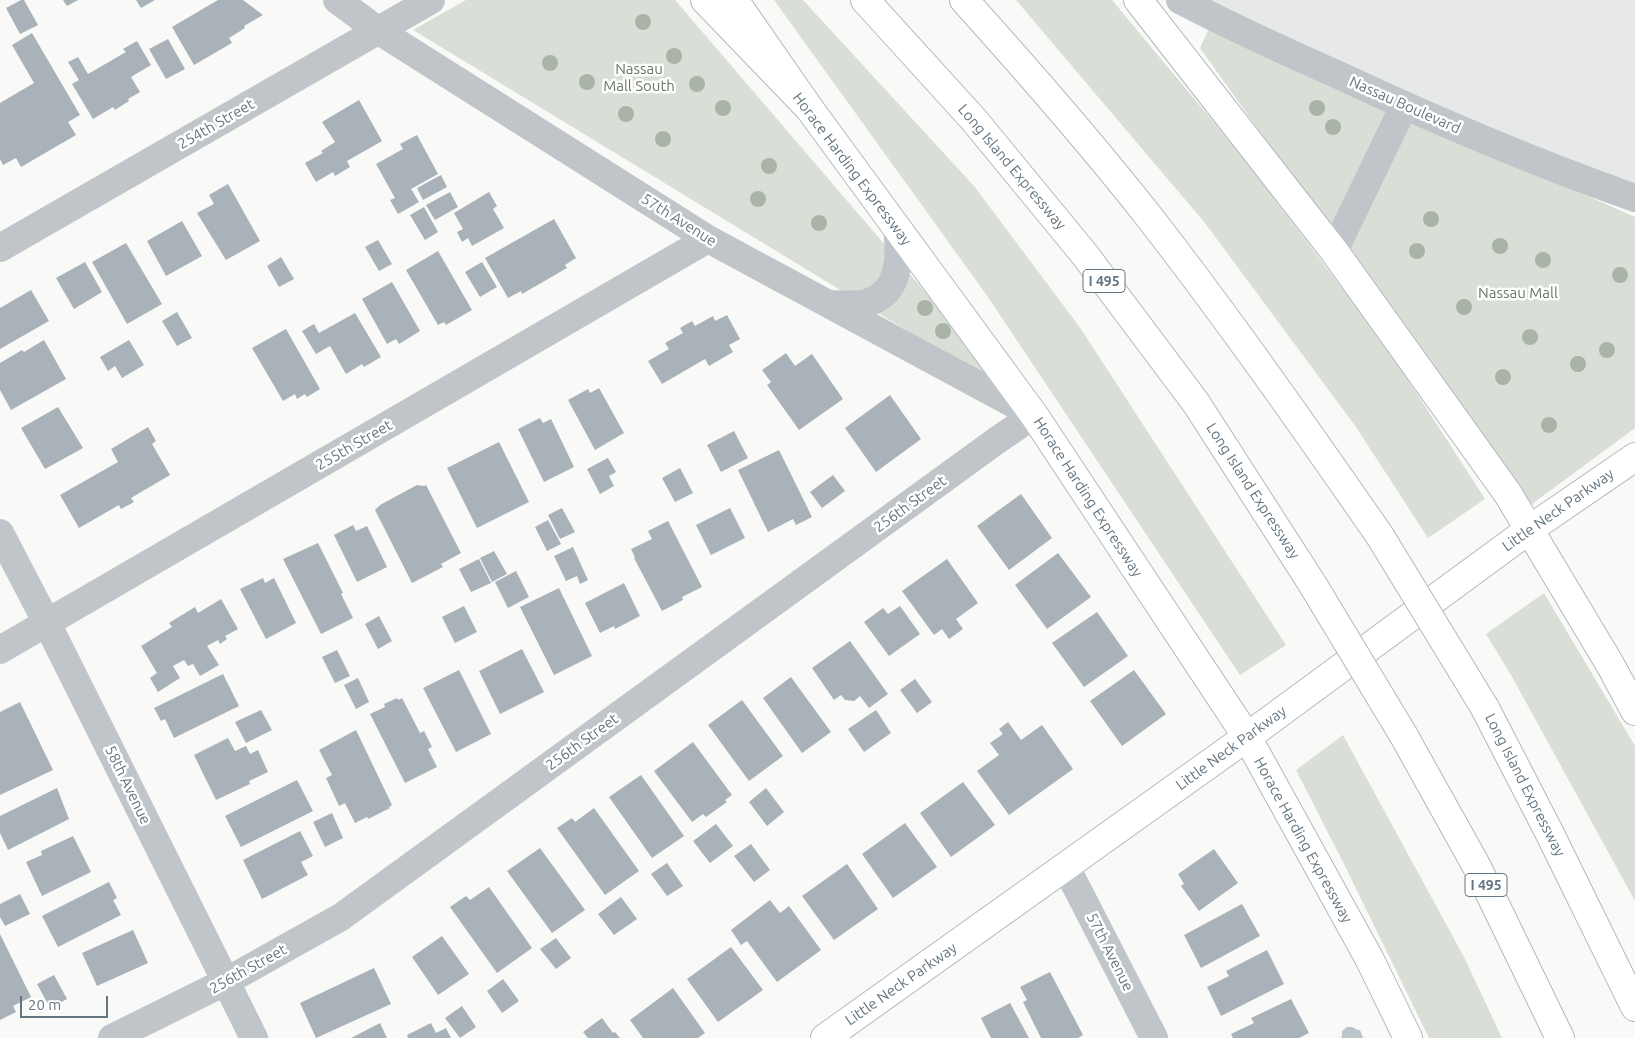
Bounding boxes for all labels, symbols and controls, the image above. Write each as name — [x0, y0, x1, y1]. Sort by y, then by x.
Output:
park label: Nassau Mall South — [603, 60, 675, 95]
street label: Nassau Boulevard — [1347, 72, 1463, 138]
street label: Horace Harding Expressway — [789, 89, 915, 249]
street label: 254th Street — [175, 95, 257, 153]
street label: Long Island Expressway — [954, 101, 1070, 233]
street label: 57th Avenue — [638, 190, 720, 250]
road number: I 495 — [1083, 270, 1125, 292]
park label: Nassau Mall — [1478, 284, 1558, 302]
street label: Horace Harding Expressway — [1030, 414, 1146, 580]
street label: 255th Street — [313, 416, 395, 474]
street label: Long Island Expressway — [1202, 420, 1304, 562]
street label: Little Neck Parkway — [1499, 465, 1617, 555]
street label: 256th Street — [870, 472, 950, 536]
street label: Little Neck Parkway — [1172, 702, 1290, 794]
street label: 256th Street — [542, 710, 622, 774]
street label: Long Island Expressway — [1481, 710, 1569, 860]
street label: 58th Avenue — [101, 743, 155, 827]
street label: Horace Harding Expressway — [1250, 754, 1356, 926]
road number: I 495 — [1465, 874, 1507, 896]
street label: 57th Avenue — [1083, 910, 1137, 994]
street label: Little Neck Parkway — [842, 939, 960, 1029]
street label: 256th Street — [206, 940, 290, 998]
scale bar — [22, 986, 110, 1018]
text: 20 m — [28, 996, 61, 1013]

